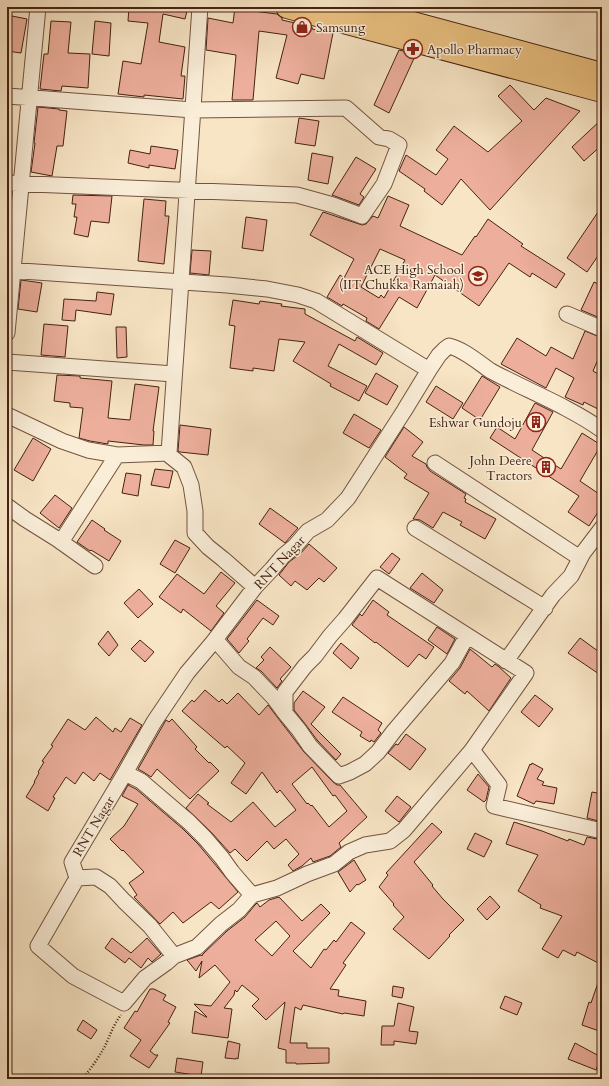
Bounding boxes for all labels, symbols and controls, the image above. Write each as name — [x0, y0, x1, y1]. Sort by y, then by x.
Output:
shop icon: Samsung — [291, 16, 313, 38]
place label: Samsung — [316, 19, 366, 37]
pharmacy icon: Apollo Pharmacy — [402, 38, 424, 60]
place label: Apollo Pharmacy — [427, 41, 522, 59]
place label: ACE High School (IIT Chukka Ramaiah) — [339, 261, 465, 294]
school or university icon: ACE High School (IIT Chukka Ramaiah) — [467, 265, 489, 287]
building icon: Eshwar Gundoju — [525, 411, 547, 433]
place label: Eshwar Gundoju — [429, 414, 522, 432]
place label: John Deere Tractors — [468, 452, 532, 485]
building icon: John Deere Tractors — [535, 456, 557, 478]
street label: RNT Nagar — [250, 532, 309, 593]
street label: RNT Nagar — [69, 793, 119, 860]

